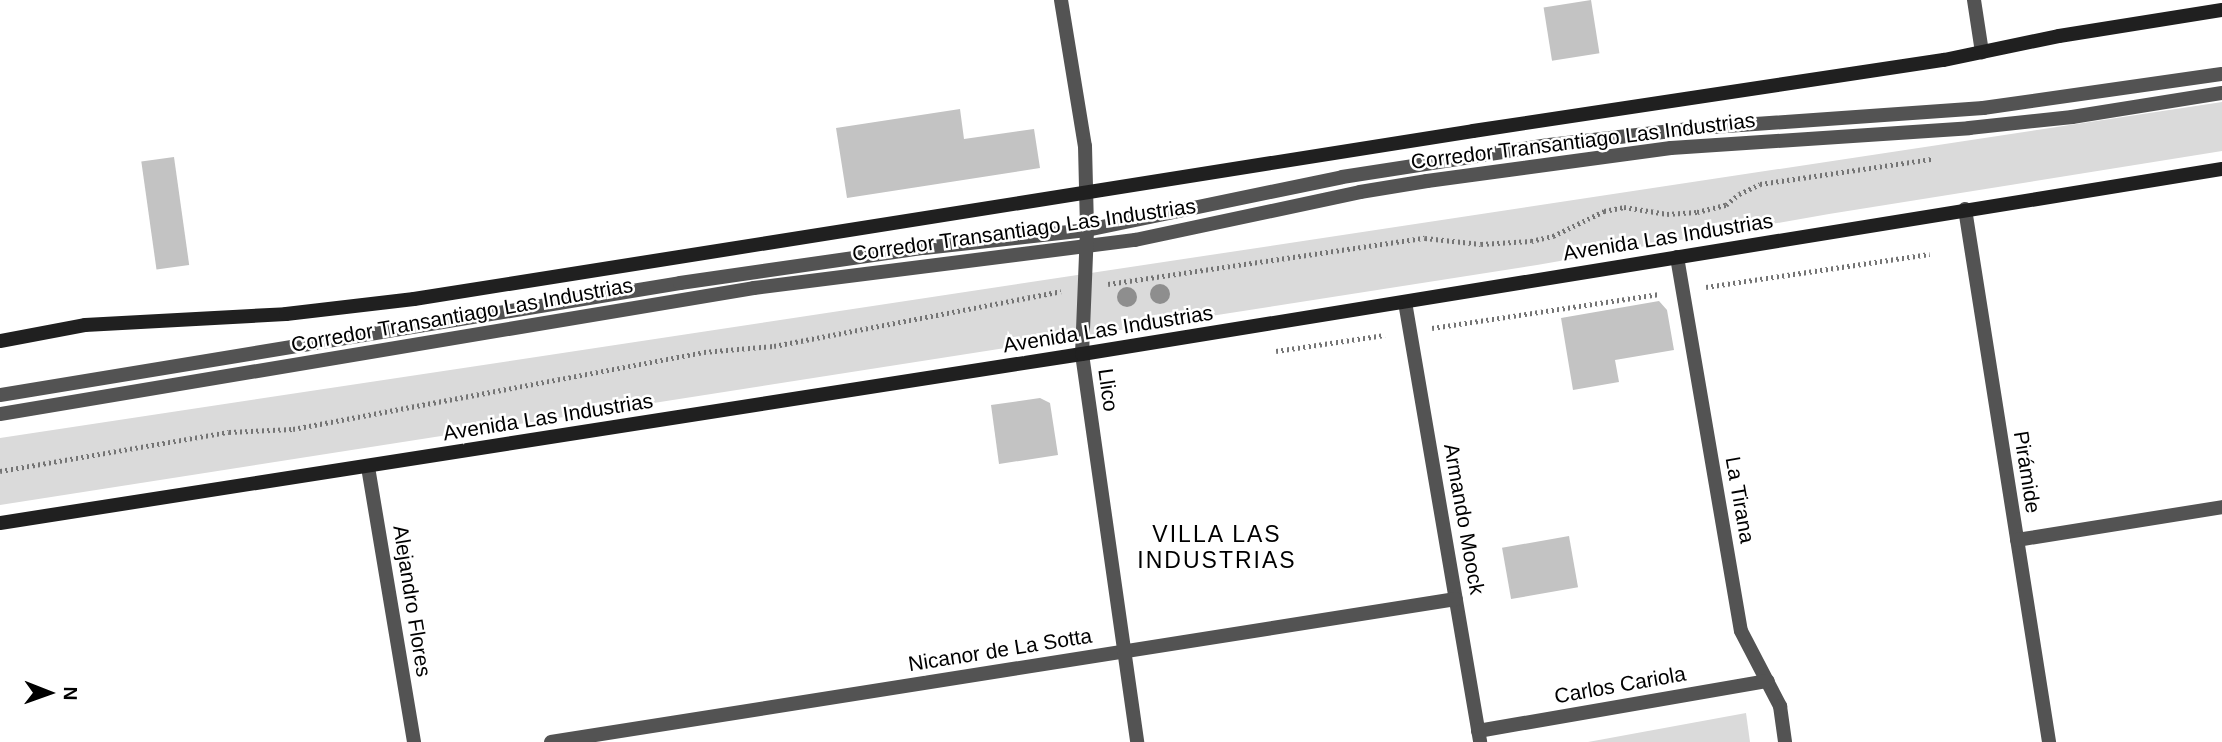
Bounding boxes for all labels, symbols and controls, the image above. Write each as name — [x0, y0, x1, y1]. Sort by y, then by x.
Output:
street label: Corredor Transantiago Las Industrias — [1409, 107, 1757, 175]
street label: Corredor Transantiago Las Industrias — [850, 193, 1198, 267]
street label: Avenida Las Industrias — [1561, 208, 1775, 266]
street label: Corredor Transantiago Las Industrias — [289, 272, 635, 358]
street label: Avenida Las Industrias — [1001, 300, 1215, 358]
street label: Llico — [1093, 367, 1123, 413]
street label: Avenida Las Industrias — [441, 388, 655, 446]
street label: Pirámide — [2008, 429, 2046, 515]
street label: Armando Moock — [1438, 442, 1490, 596]
street label: La Tirana — [1720, 455, 1760, 545]
district label: VILLA LAS INDUSTRIAS — [1139, 520, 1295, 574]
street label: Alejandro Flores — [388, 524, 436, 678]
street label: Nicanor de La Sotta — [906, 623, 1094, 677]
north arrow — [14, 658, 84, 728]
street label: Carlos Cariola — [1552, 661, 1688, 709]
text: N — [60, 686, 81, 700]

